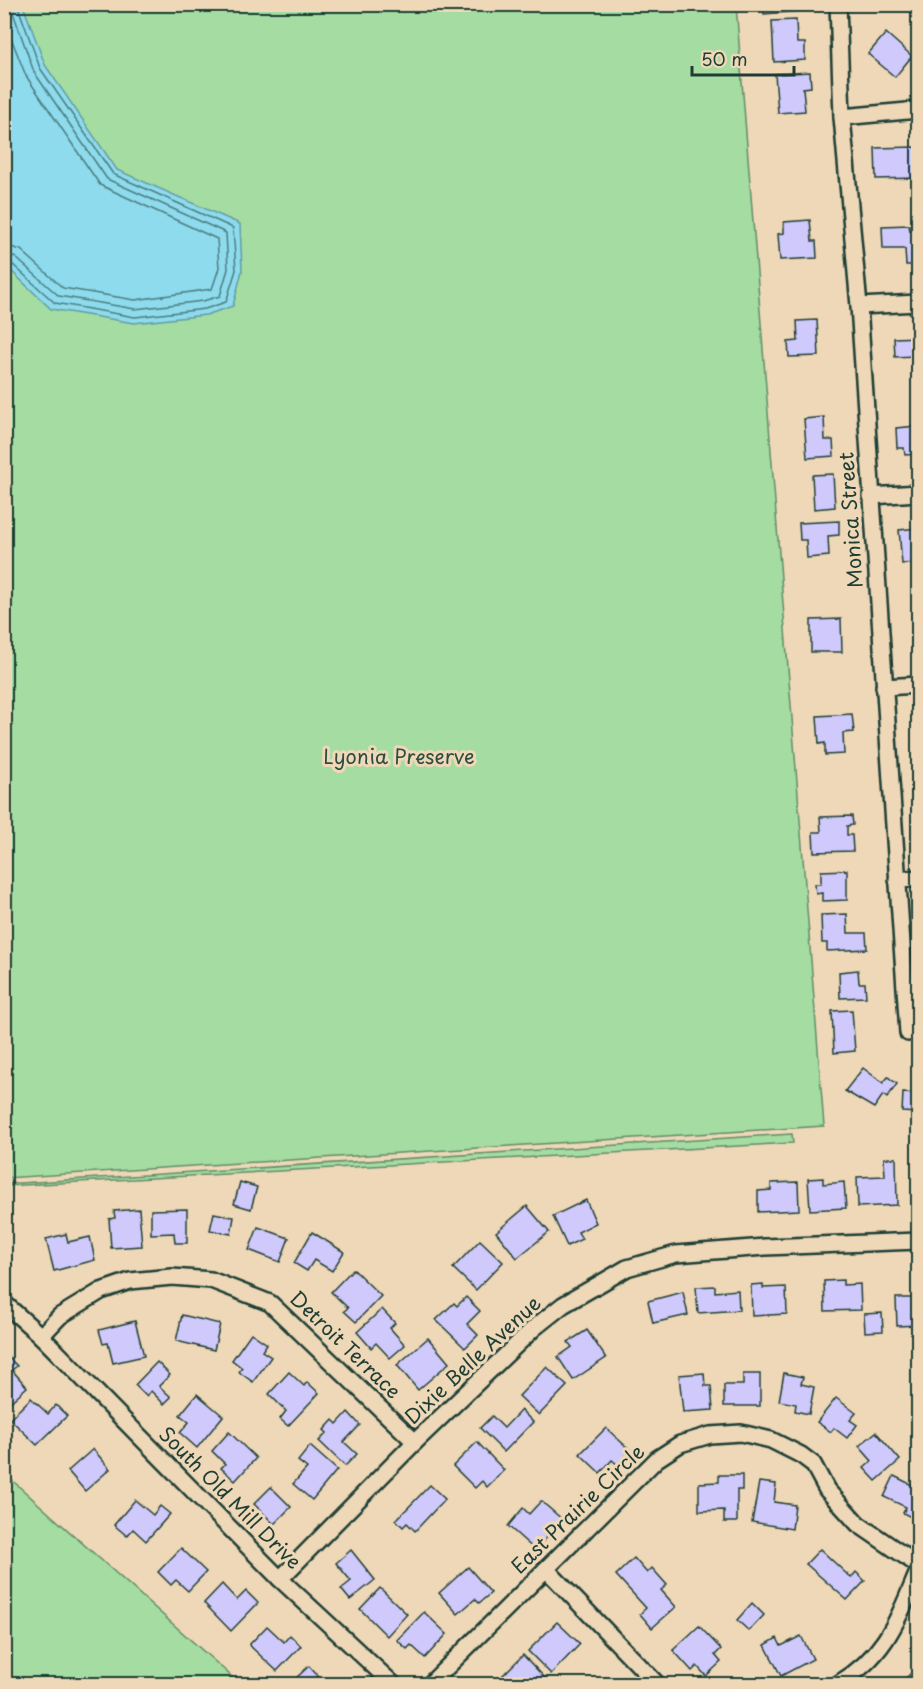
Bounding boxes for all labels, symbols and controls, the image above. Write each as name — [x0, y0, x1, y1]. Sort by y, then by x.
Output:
scale bar — [692, 39, 794, 77]
text: 50 m — [701, 45, 748, 72]
street label: Monica Street — [830, 451, 870, 589]
park label: Lyonia Preserve — [323, 741, 475, 771]
street label: Detroit Terrace — [283, 1283, 408, 1405]
street label: Dixie Belle Avenue — [397, 1288, 547, 1431]
street label: South Old Mill Drive — [153, 1419, 309, 1575]
street label: East Prairie Circle — [504, 1437, 651, 1580]

